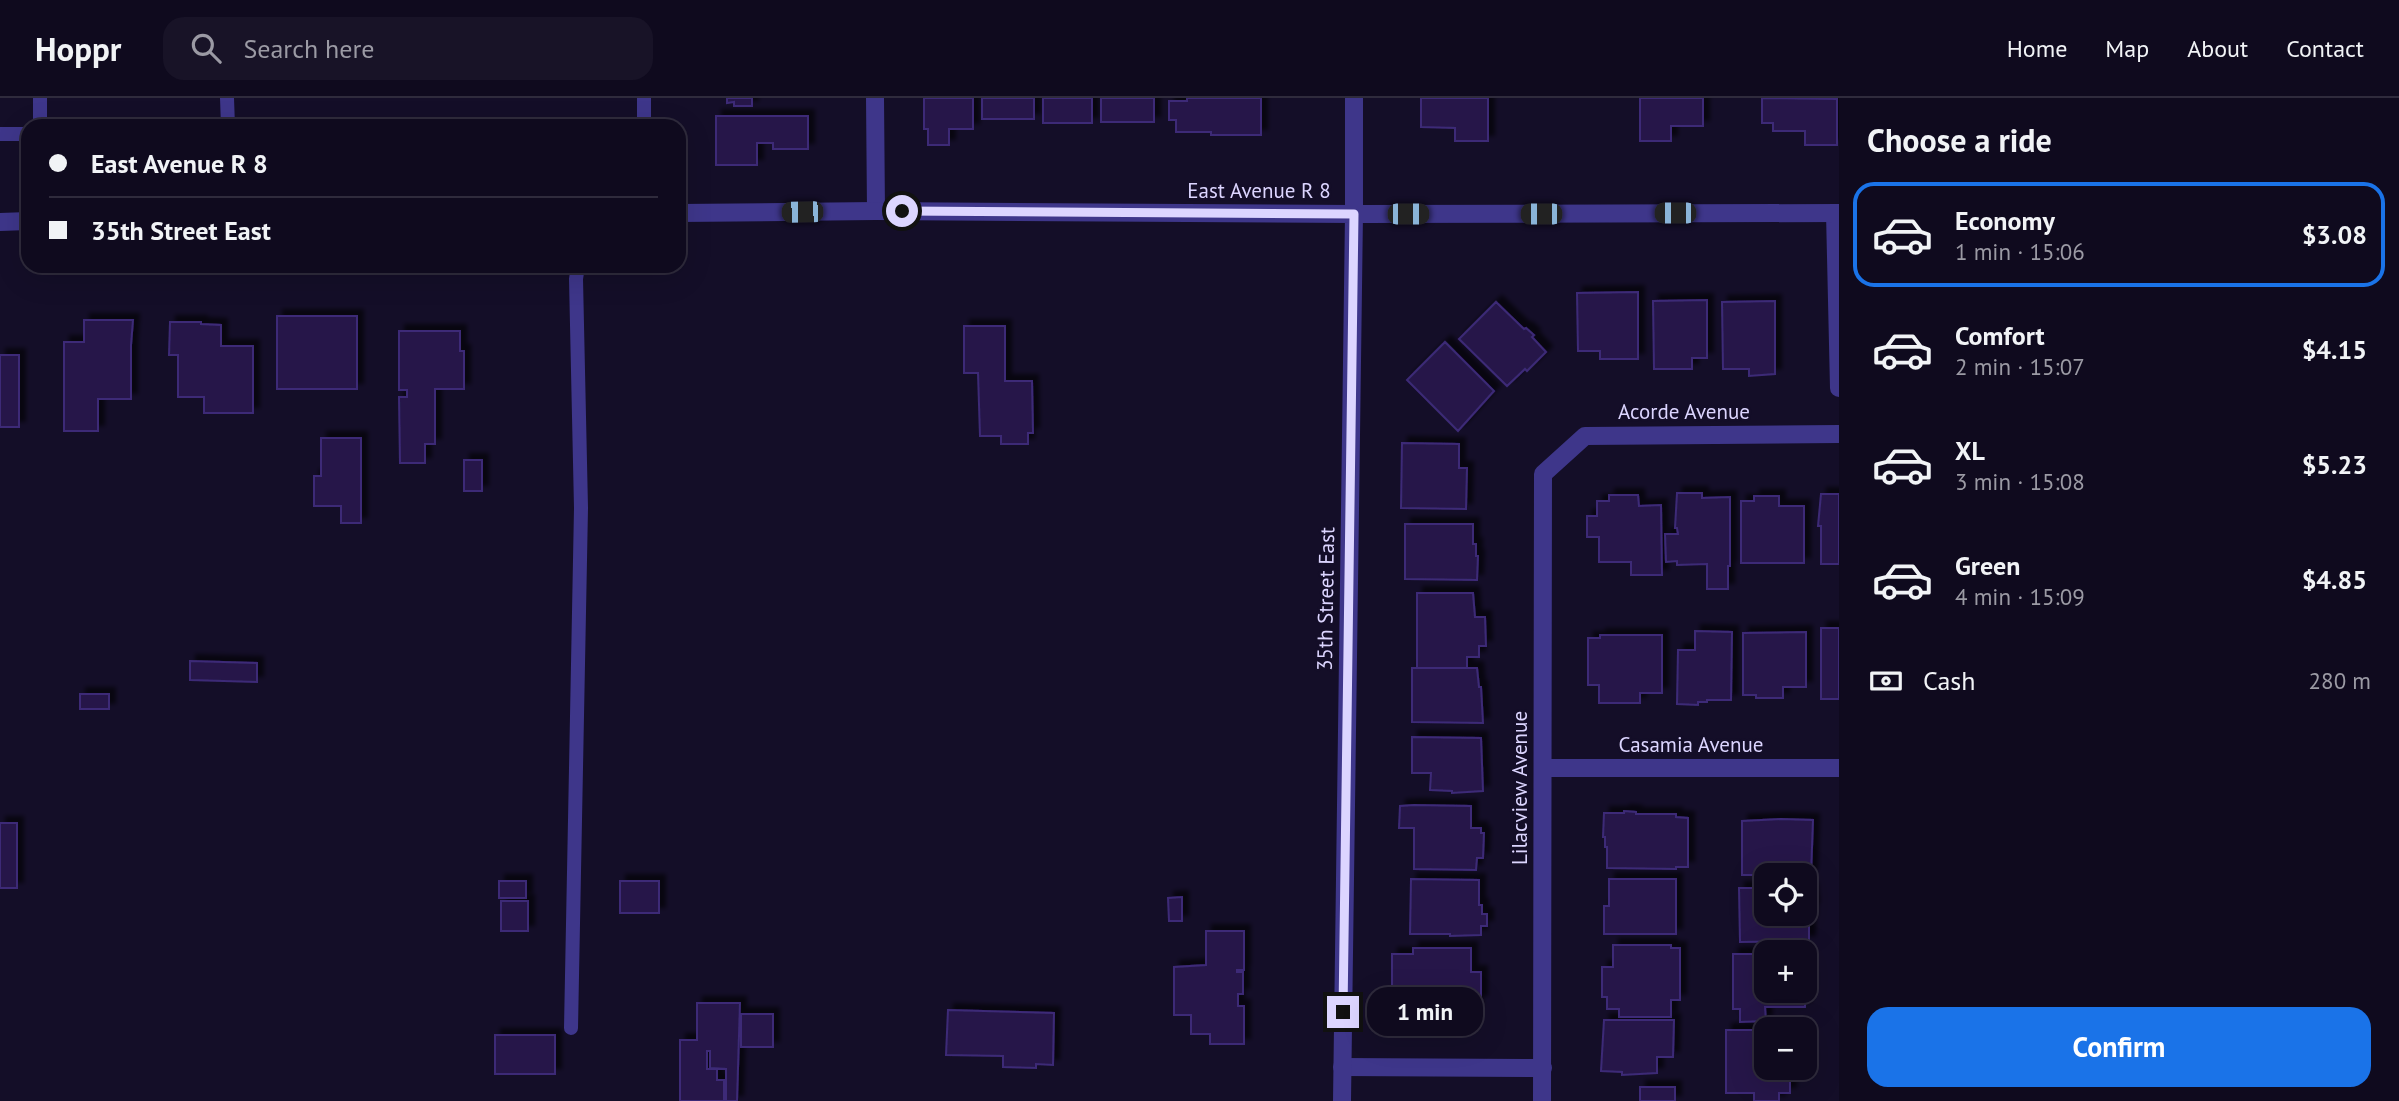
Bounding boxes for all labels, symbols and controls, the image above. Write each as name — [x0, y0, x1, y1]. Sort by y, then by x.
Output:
search box — [163, 17, 653, 80]
text: Hoppr — [35, 27, 121, 70]
icon: search — [187, 29, 225, 67]
text: Search here — [243, 32, 375, 65]
text: Home — [2007, 33, 2067, 64]
text: Map — [2105, 33, 2149, 64]
text: About — [2187, 33, 2248, 64]
text: Contact — [2286, 33, 2364, 64]
text: Choose a ride — [1867, 119, 2052, 161]
text: East Avenue R 8 — [91, 147, 268, 180]
street label: East Avenue R 8 — [1187, 177, 1331, 204]
route start — [886, 195, 918, 227]
car — [781, 201, 824, 223]
car — [1655, 203, 1697, 224]
icon: car — [1871, 203, 1934, 266]
car — [1388, 204, 1430, 225]
car — [1521, 204, 1563, 225]
text: Economy — [1955, 204, 2055, 237]
text: 35th Street East — [91, 214, 271, 247]
text: $3.08 — [2302, 218, 2367, 251]
text: 1 min · 15:06 — [1955, 237, 2085, 266]
icon: car — [1871, 318, 1934, 381]
text: Comfort — [1955, 319, 2045, 352]
text: $4.15 — [2302, 333, 2367, 366]
text: 2 min · 15:07 — [1955, 352, 2085, 381]
street label: Acorde Avenue — [1618, 398, 1750, 425]
icon: car — [1871, 433, 1934, 496]
text: XL — [1955, 434, 1985, 467]
text: $5.23 — [2302, 448, 2367, 481]
text: 3 min · 15:08 — [1955, 467, 2085, 496]
street label: 35th Street East — [1311, 527, 1340, 671]
icon: car — [1871, 548, 1934, 611]
text: Green — [1955, 549, 2020, 582]
text: $4.85 — [2302, 563, 2367, 596]
text: 4 min · 15:09 — [1955, 582, 2085, 611]
icon: cash — [1867, 662, 1905, 700]
text: Cash — [1923, 664, 1975, 697]
text: 280 m — [2309, 666, 2371, 695]
street label: Lilacview Avenue — [1506, 711, 1533, 865]
street label: Casamia Avenue — [1619, 731, 1763, 758]
map controls — [1754, 863, 1817, 1080]
button: locate — [1754, 863, 1817, 926]
button: + — [1754, 940, 1817, 1003]
callout: 1 min — [1368, 988, 1483, 1037]
route end — [1327, 996, 1359, 1028]
text: 1 min — [1397, 997, 1453, 1026]
button: Confirm — [1867, 1007, 2371, 1087]
button: − — [1754, 1017, 1817, 1080]

